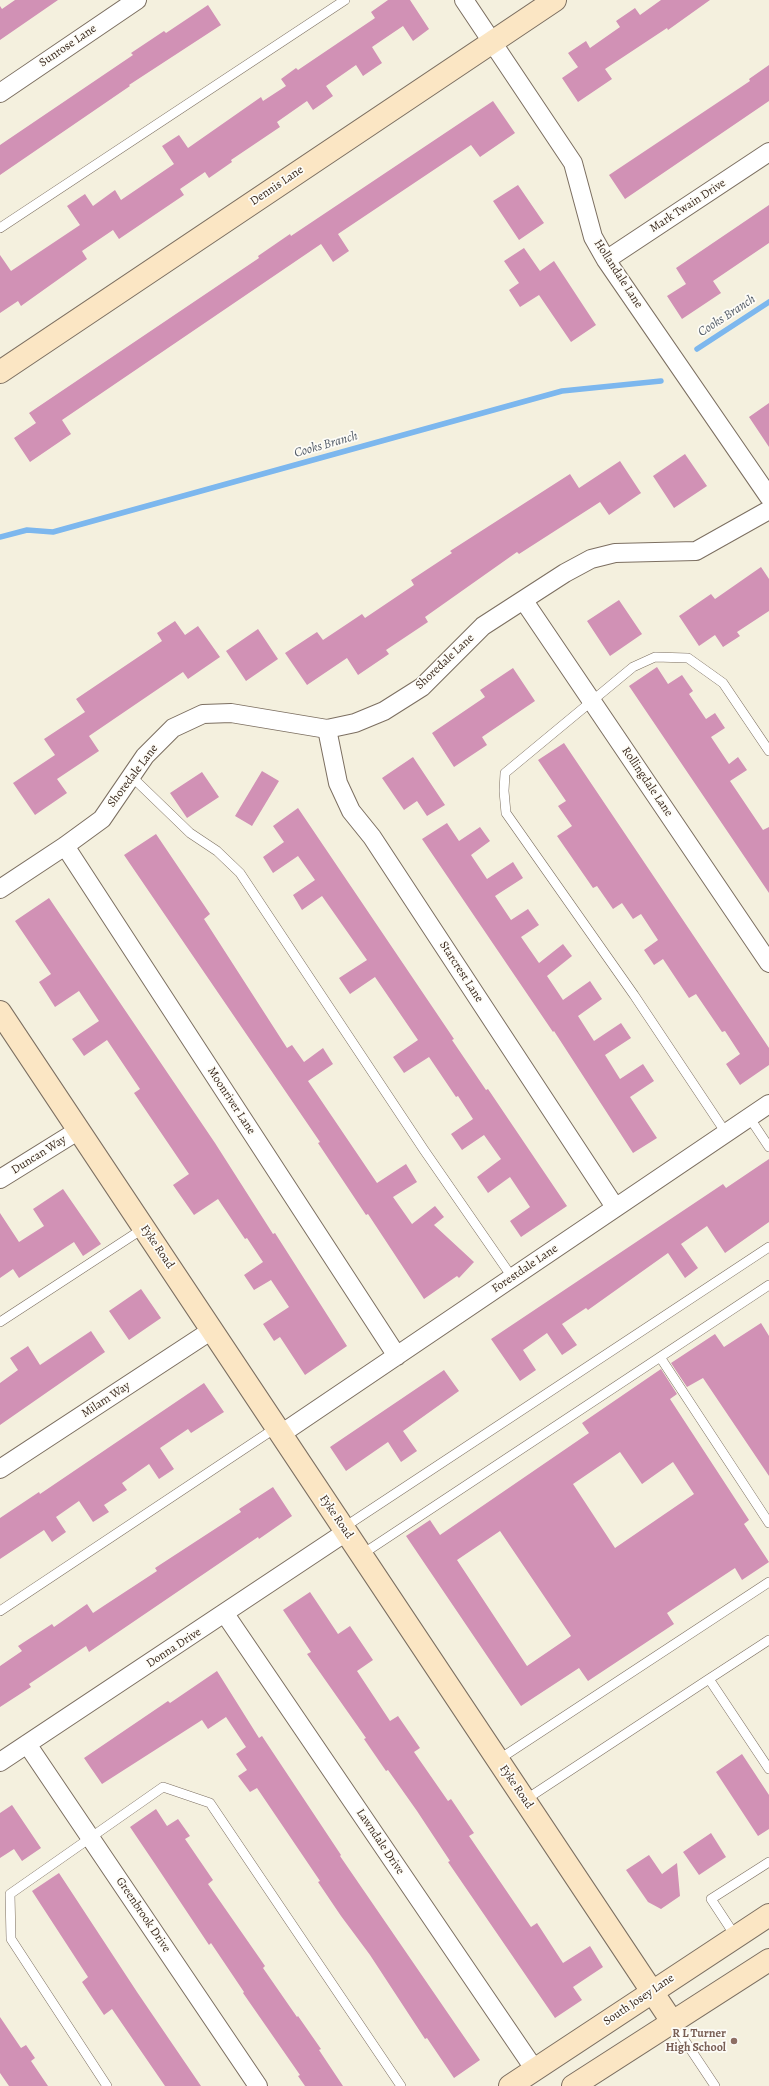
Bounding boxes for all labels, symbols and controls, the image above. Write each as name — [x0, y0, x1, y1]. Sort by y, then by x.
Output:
street label: Sunrose Lane — [37, 22, 99, 70]
street label: Dennis Lane — [248, 163, 306, 209]
street label: Mark Twain Drive — [647, 176, 729, 236]
street label: Hollandale Lane — [590, 237, 646, 311]
water label: Cooks Branch — [695, 292, 759, 340]
water label: Cooks Branch — [292, 428, 360, 462]
street label: Shoredale Lane — [413, 631, 477, 693]
street label: Shoredale Lane — [105, 742, 161, 810]
street label: Rollingdale Lane — [618, 744, 676, 820]
street label: Starcrest Lane — [436, 939, 486, 1005]
street label: Moonriver Lane — [204, 1065, 258, 1137]
street label: Duncan Way — [9, 1132, 69, 1178]
street label: Fyke Road — [137, 1222, 177, 1272]
street label: Forestdale Lane — [489, 1242, 561, 1296]
street label: Milam Way — [79, 1379, 133, 1421]
street label: Fyke Road — [316, 1492, 356, 1542]
street label: Donna Drive — [144, 1625, 204, 1671]
street label: Fyke Road — [496, 1762, 536, 1812]
street label: Lawndale Drive — [353, 1806, 407, 1878]
street label: Greenbrook Drive — [113, 1875, 173, 1955]
street label: South Josey Lane — [601, 1971, 677, 2029]
place label: R L Turner High School — [665, 2027, 726, 2055]
marker: R L Turner High School — [729, 2036, 739, 2046]

